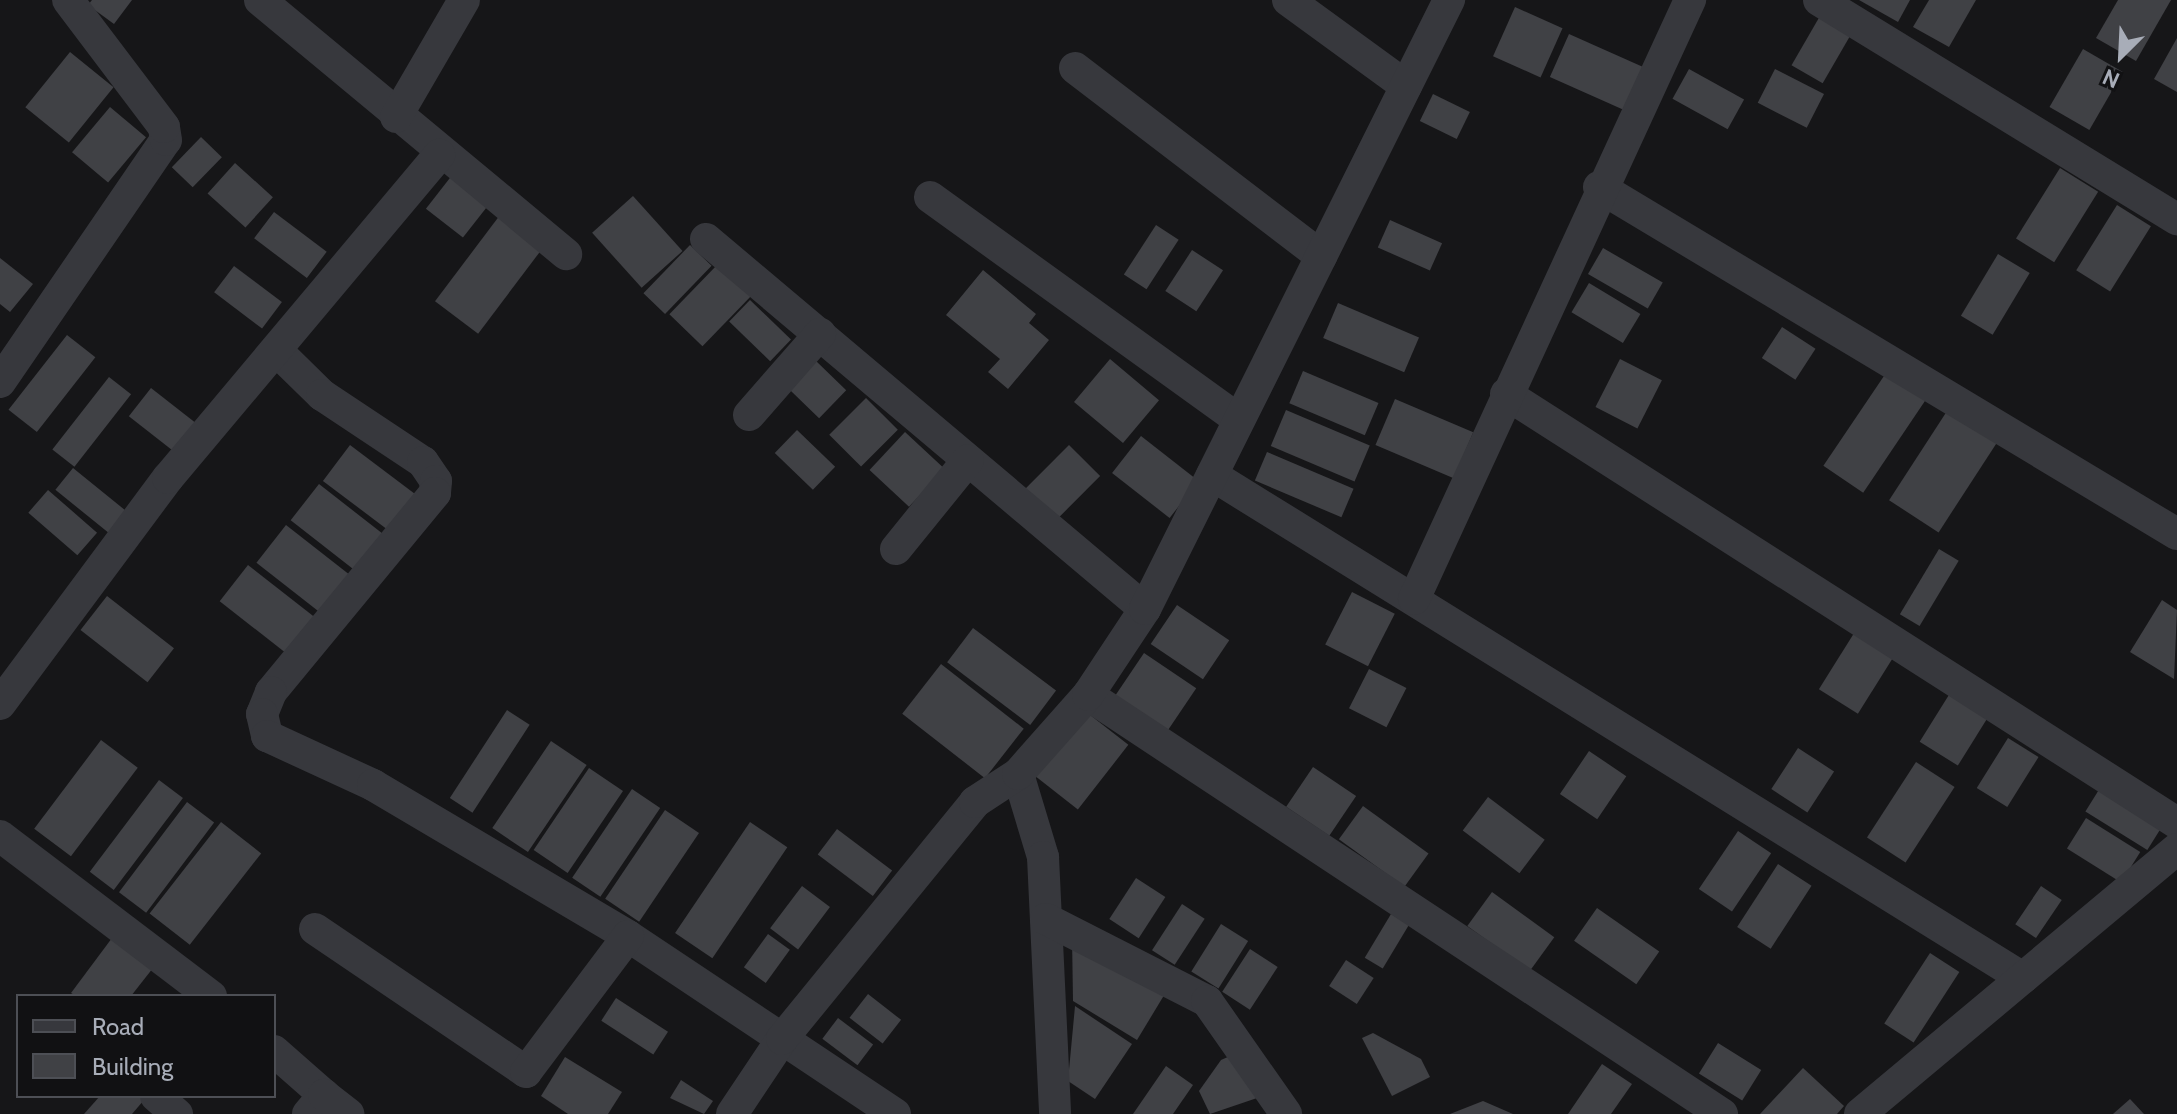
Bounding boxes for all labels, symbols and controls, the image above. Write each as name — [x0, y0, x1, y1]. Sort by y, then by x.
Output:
north arrow — [2081, 16, 2161, 96]
text: N — [2098, 63, 2124, 94]
legend — [16, 994, 276, 1098]
text: Road — [92, 1012, 144, 1041]
text: Building — [92, 1052, 173, 1081]

